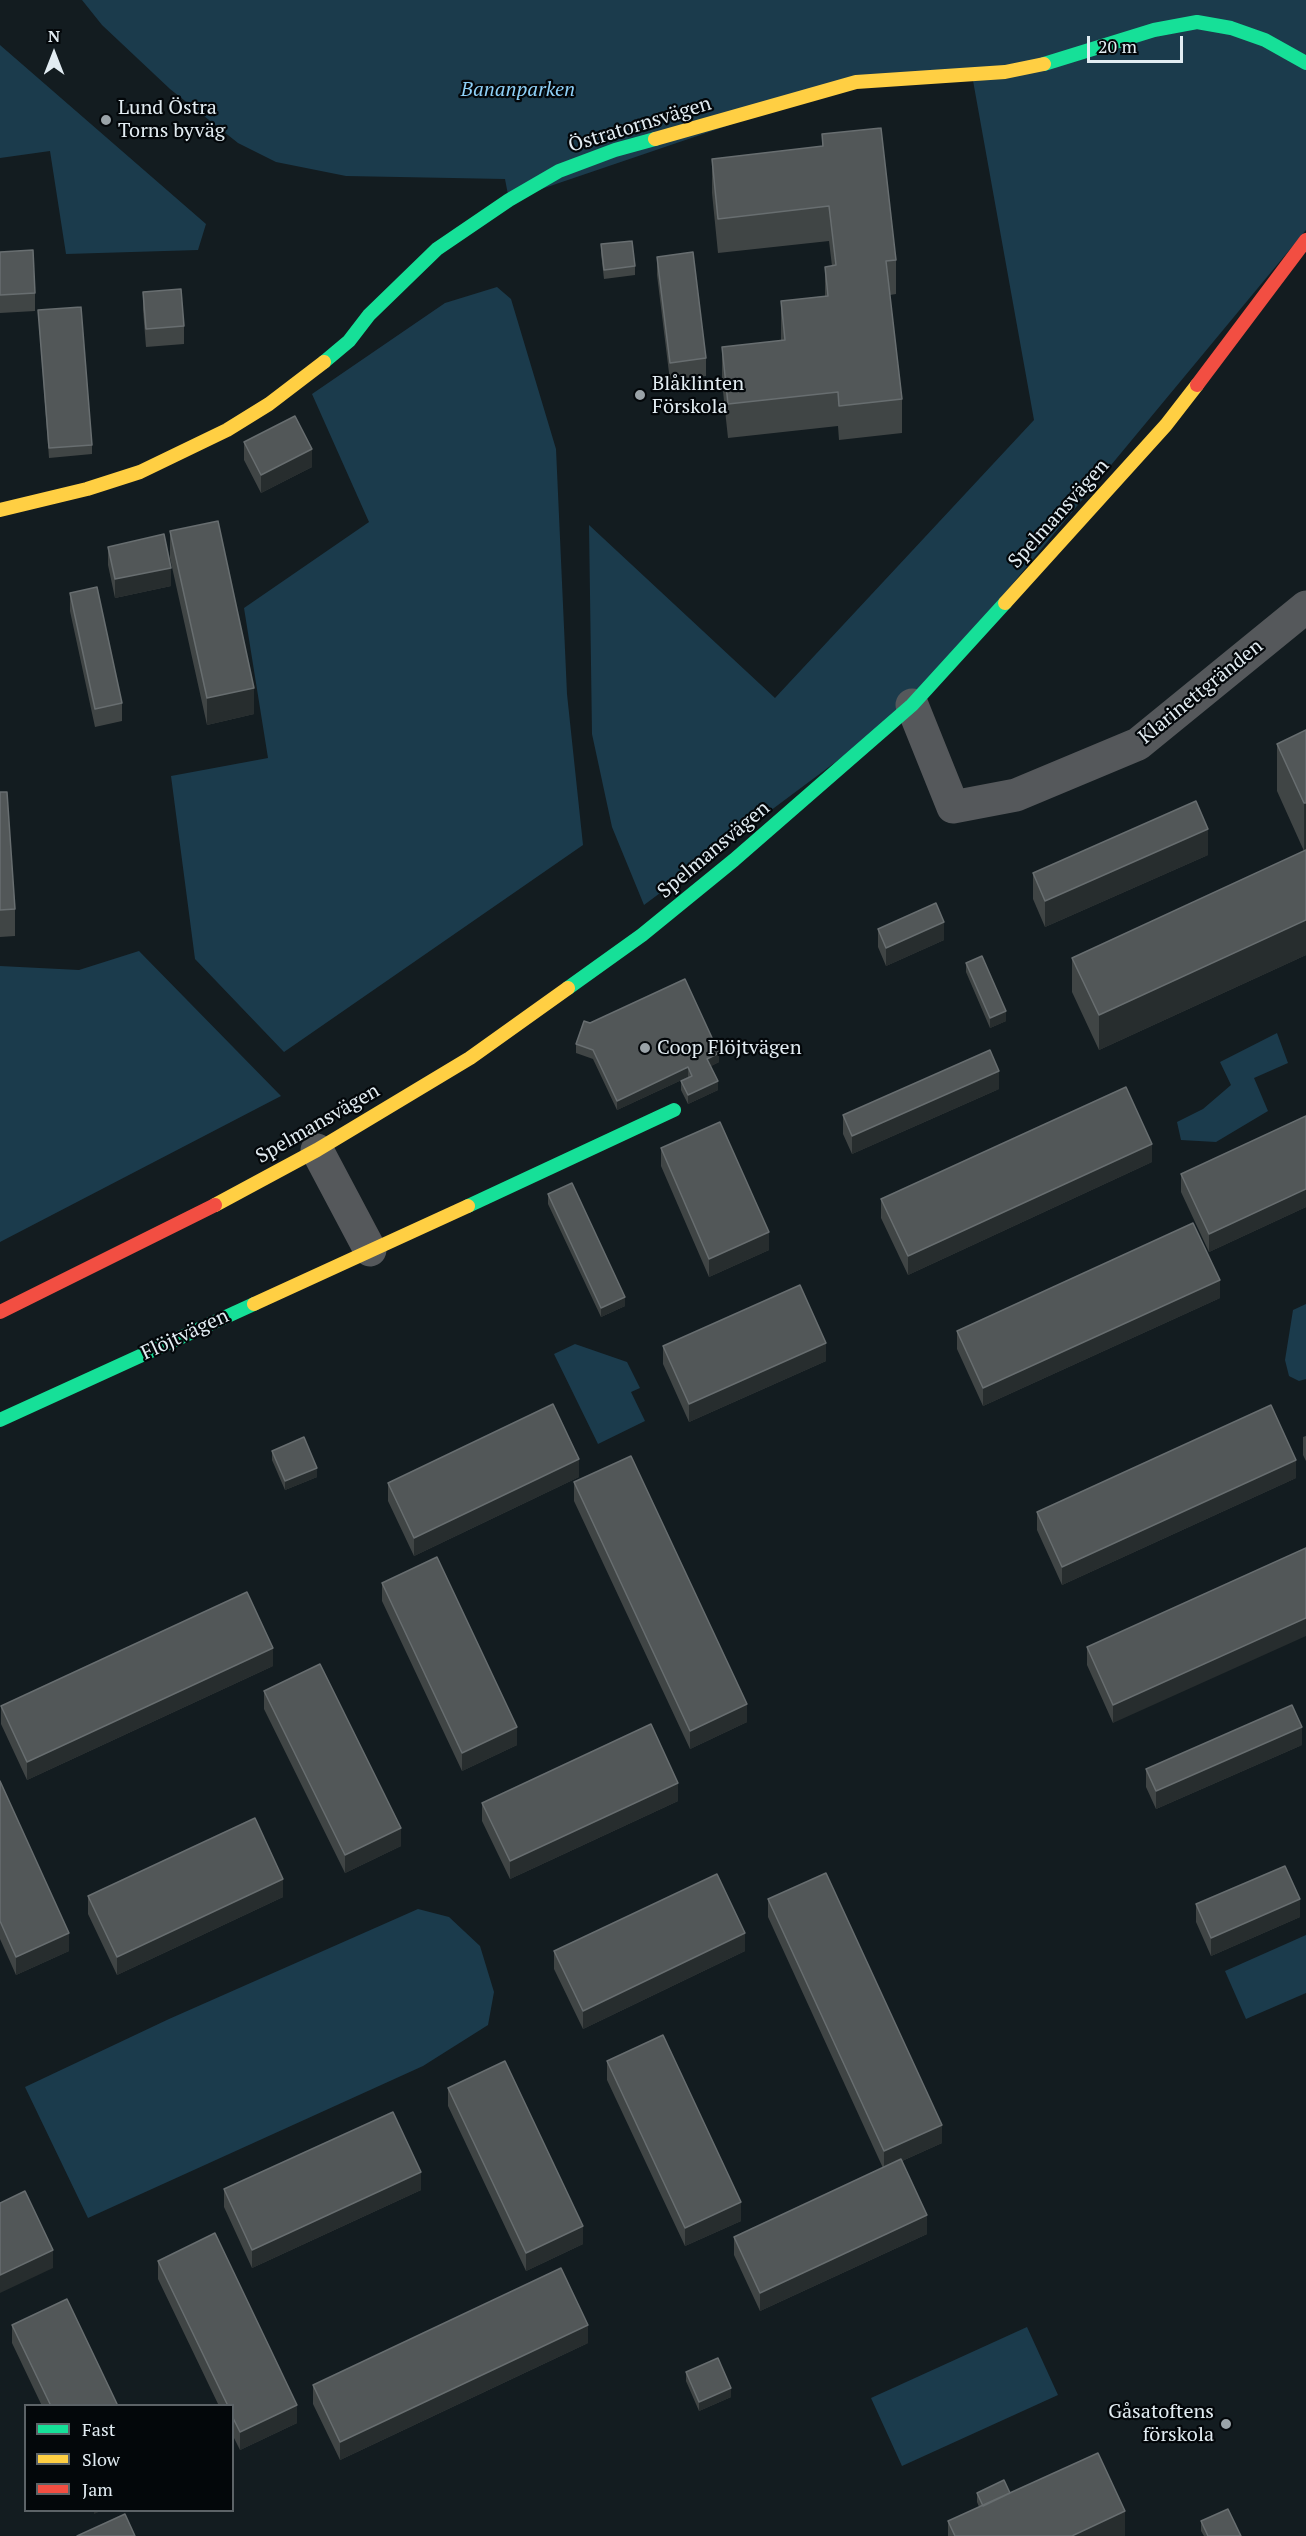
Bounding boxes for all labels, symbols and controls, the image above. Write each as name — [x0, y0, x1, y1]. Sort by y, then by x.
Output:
north arrow — [24, 24, 84, 84]
scale bar — [1090, 24, 1186, 62]
text: N — [48, 25, 60, 47]
text: 20 m — [1098, 34, 1137, 58]
park label: Bananparken — [461, 78, 575, 102]
street label: Östratornsvägen — [566, 92, 714, 158]
place label: Lund Östra Torns byväg — [118, 96, 225, 143]
marker: Lund Östra Torns byväg — [99, 113, 113, 127]
place label: Blåklinten Förskola — [652, 372, 744, 419]
marker: Blåklinten Förskola — [633, 388, 647, 402]
street label: Spelmansvägen — [1004, 454, 1114, 574]
street label: Klarinettgränden — [1134, 635, 1268, 749]
street label: Spelmansvägen — [653, 796, 775, 904]
place label: Coop Flöjtvägen — [657, 1036, 802, 1060]
marker: Coop Flöjtvägen — [638, 1041, 652, 1055]
street label: Spelmansvägen — [252, 1079, 384, 1169]
street label: Flöjtvägen — [137, 1304, 233, 1366]
place label: Gåsatoftens förskola — [1108, 2400, 1214, 2447]
legend — [24, 2404, 234, 2512]
text: Fast — [82, 2417, 115, 2441]
marker: Gåsatoftens förskola — [1219, 2417, 1233, 2431]
text: Slow — [82, 2447, 120, 2471]
text: Jam — [82, 2477, 113, 2501]

